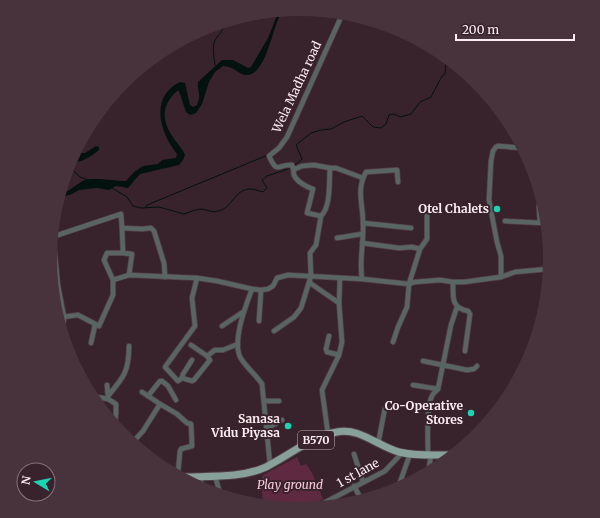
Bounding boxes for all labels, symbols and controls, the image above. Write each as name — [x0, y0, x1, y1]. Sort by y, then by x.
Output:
scale bar — [456, 16, 574, 42]
text: 200 m — [462, 22, 499, 37]
street label: Wela Madha road — [268, 39, 324, 136]
place label: Otel Chalets — [418, 201, 489, 216]
marker: Otel Chalets — [492, 204, 502, 214]
place label: Co-Operative Stores — [385, 398, 463, 427]
marker: Co-Operative Stores — [466, 408, 476, 418]
place label: Sanasa Vidu Piyasa — [210, 411, 280, 440]
marker: Sanasa Vidu Piyasa — [283, 421, 293, 431]
road number: B570 — [298, 431, 334, 449]
street label: 1 st lane — [334, 455, 382, 490]
north arrow — [16, 462, 56, 502]
text: N — [19, 474, 34, 486]
park label: Play ground — [257, 477, 323, 492]

